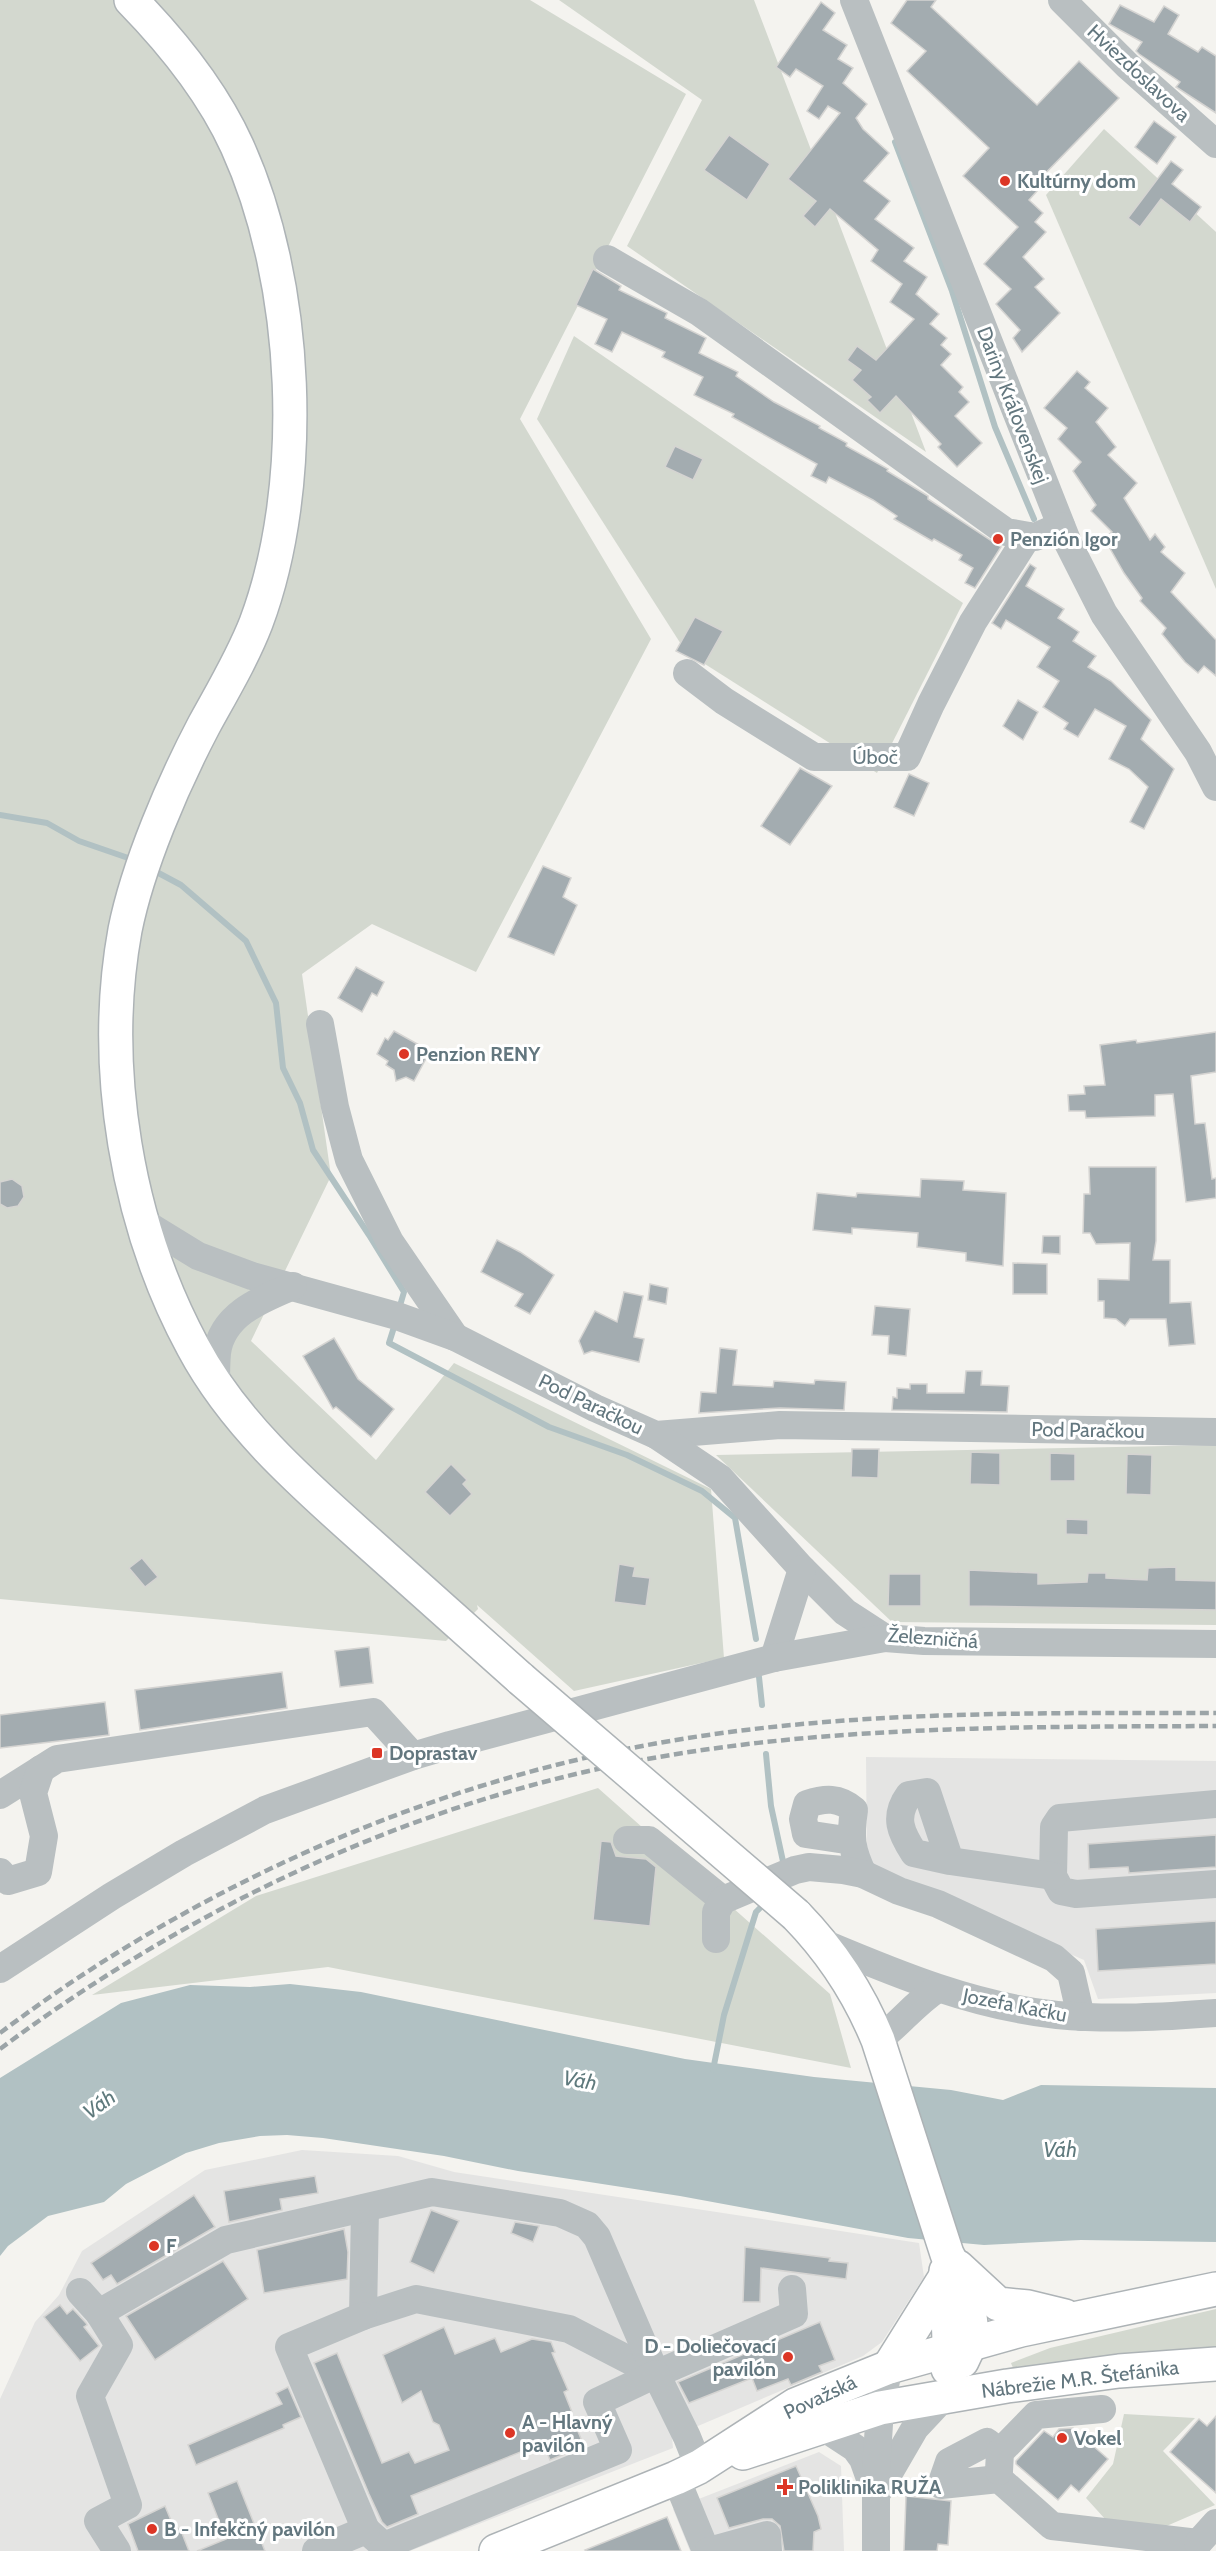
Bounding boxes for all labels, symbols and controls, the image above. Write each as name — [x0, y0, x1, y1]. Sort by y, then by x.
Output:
street label: Hviezdoslavova — [1083, 19, 1196, 127]
place label: Kultúrny dom — [1017, 169, 1136, 193]
marker: Kultúrny dom — [998, 174, 1012, 188]
street label: Dariny Kráľovenskej — [972, 323, 1054, 487]
place label: Penzión Igor — [1010, 527, 1118, 551]
marker: Penzión Igor — [991, 532, 1005, 546]
street label: Úboč — [852, 745, 898, 769]
place label: Penzion RENY — [416, 1042, 541, 1066]
marker: Penzion RENY — [397, 1047, 411, 1061]
street label: Pod Paračkou — [535, 1368, 647, 1440]
street label: Pod Paračkou — [1031, 1417, 1145, 1443]
street label: Železničná — [887, 1623, 979, 1653]
place label: Doprastav — [389, 1741, 477, 1765]
marker: Doprastav — [370, 1746, 384, 1760]
street label: Jozefa Kačku — [960, 1983, 1069, 2027]
water label: Váh — [561, 2065, 599, 2095]
water label: Váh — [78, 2084, 120, 2124]
water label: Váh — [1043, 2137, 1077, 2162]
place label: F — [166, 2234, 177, 2258]
marker: F — [147, 2239, 161, 2253]
place label: D - Doliečovací pavilón — [644, 2334, 776, 2381]
marker: D - Doliečovací pavilón — [781, 2350, 795, 2364]
street label: Nábrežie M.R. Štefánika — [980, 2355, 1180, 2403]
street label: Považská — [780, 2370, 861, 2424]
place label: A - Hlavný pavilón — [522, 2410, 613, 2457]
marker: A - Hlavný pavilón — [503, 2426, 517, 2440]
place label: Vokel — [1074, 2426, 1122, 2450]
marker: Vokel — [1055, 2431, 1069, 2445]
place label: Poliklinika RUŽA — [798, 2475, 942, 2499]
marker: Poliklinika RUŽA — [776, 2478, 794, 2496]
place label: B - Infekčný pavilón — [164, 2517, 335, 2541]
marker: B - Infekčný pavilón — [145, 2522, 159, 2536]

